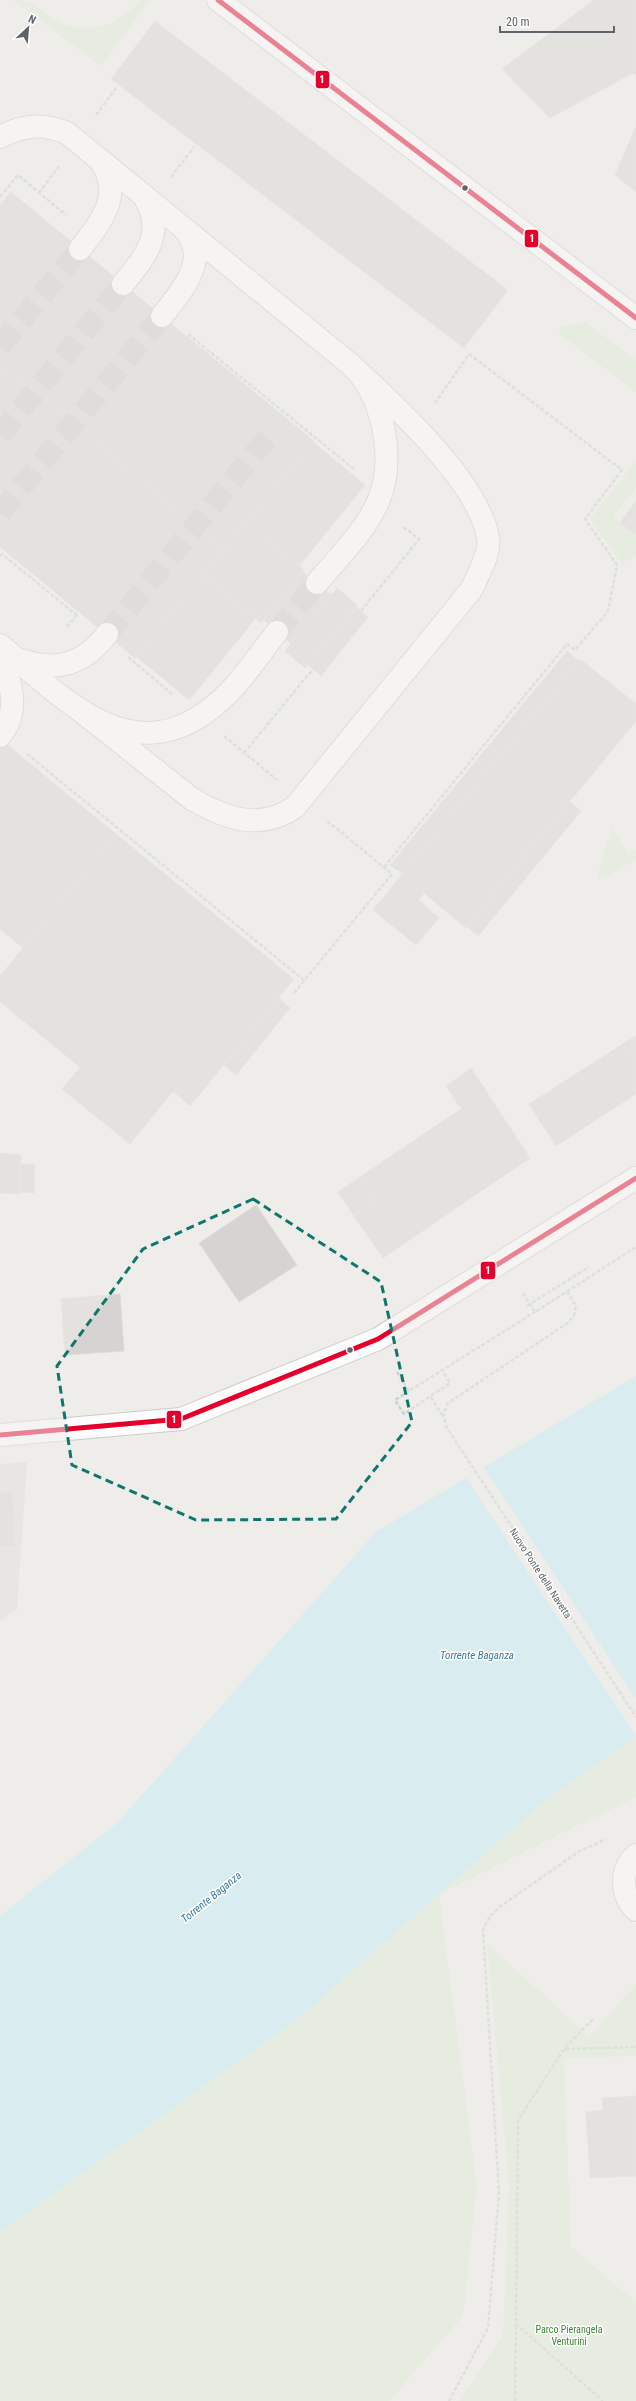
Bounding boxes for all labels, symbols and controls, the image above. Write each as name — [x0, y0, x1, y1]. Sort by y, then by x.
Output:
north arrow — [8, 8, 48, 48]
scale bar — [500, 8, 614, 34]
text: N — [26, 12, 38, 27]
text: 20 m — [506, 15, 530, 29]
line badge: 1 — [315, 70, 330, 89]
text: 1 — [319, 73, 325, 86]
unlabelled marker — [460, 183, 470, 193]
line badge: 1 — [524, 229, 539, 248]
text: 1 — [529, 232, 535, 245]
line badge: 1 — [480, 1261, 496, 1280]
text: 1 — [485, 1264, 491, 1277]
unlabelled marker — [345, 1345, 355, 1355]
line badge: 1 — [166, 1410, 182, 1429]
text: 1 — [171, 1413, 177, 1426]
street label: Nuovo Ponte della Navetta — [507, 1526, 574, 1620]
water label: Torrente Baganza — [440, 1649, 514, 1662]
water label: Torrente Baganza — [179, 1869, 244, 1926]
park label: Parco Pierangela Venturini — [536, 2324, 603, 2347]

